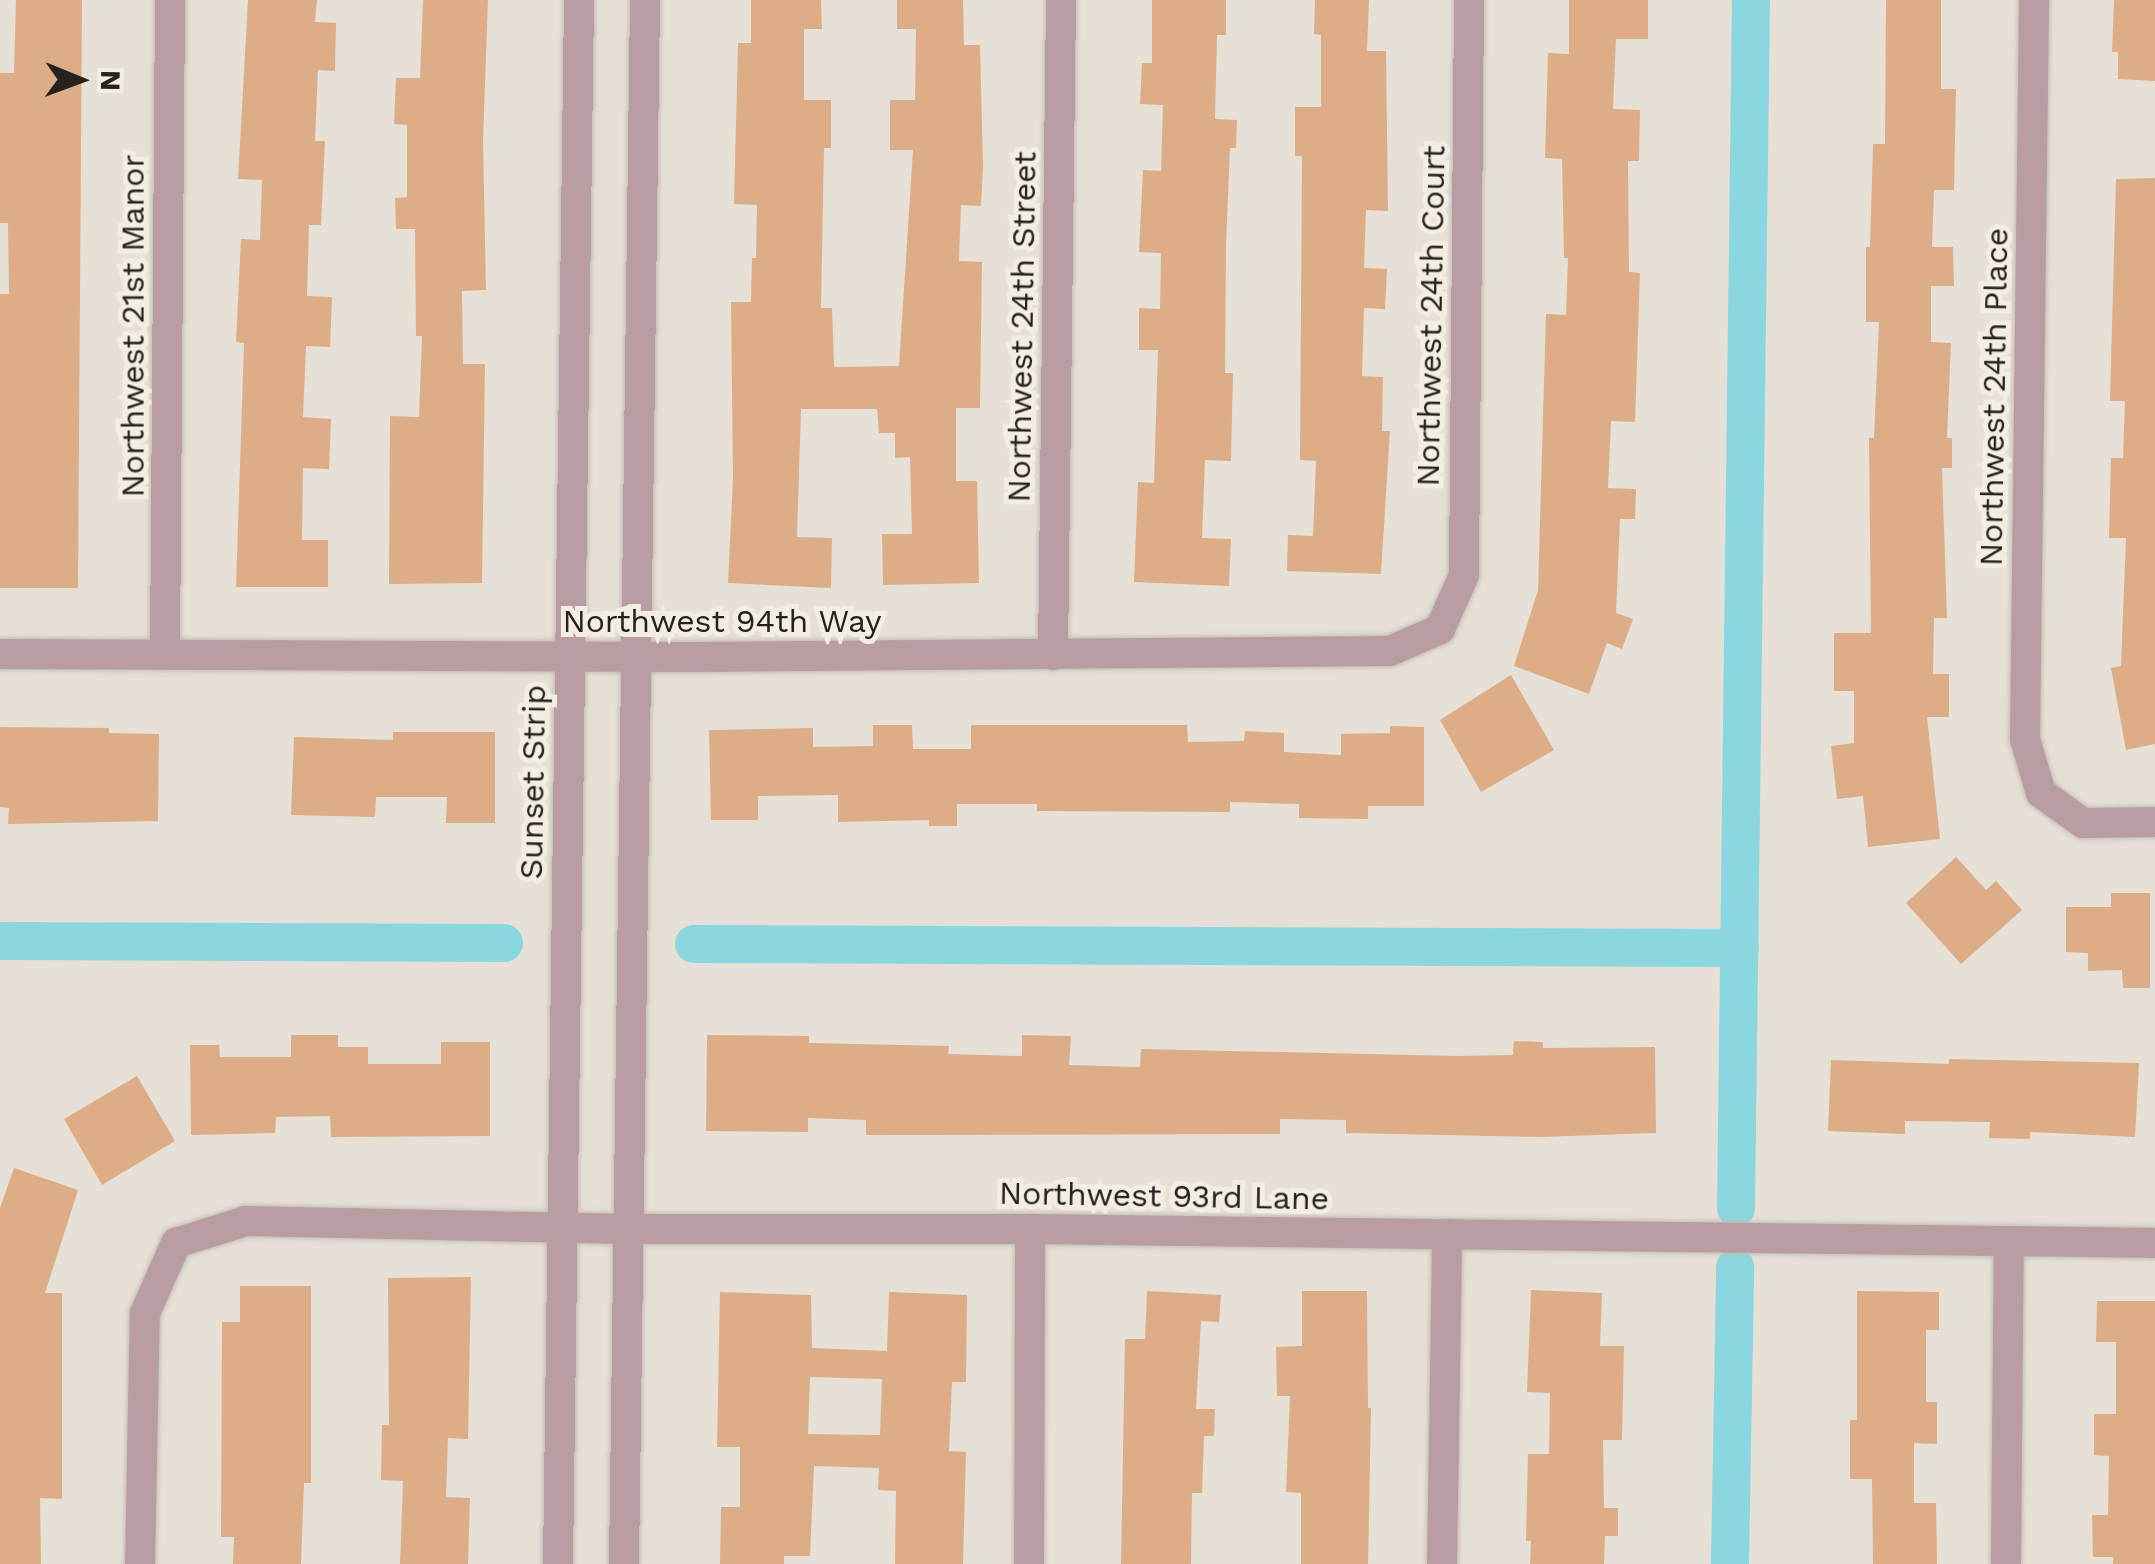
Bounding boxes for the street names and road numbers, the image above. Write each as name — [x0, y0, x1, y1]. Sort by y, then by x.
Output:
street label: Northwest 24th Court — [1409, 145, 1453, 487]
street label: Northwest 24th Street — [1000, 151, 1044, 503]
street label: Northwest 21st Manor — [114, 154, 152, 498]
street label: Northwest 24th Place — [1972, 227, 2016, 567]
street label: Northwest 94th Way — [562, 602, 882, 640]
street label: Sunset Strip — [512, 684, 554, 880]
street label: Northwest 93rd Lane — [999, 1174, 1329, 1218]

